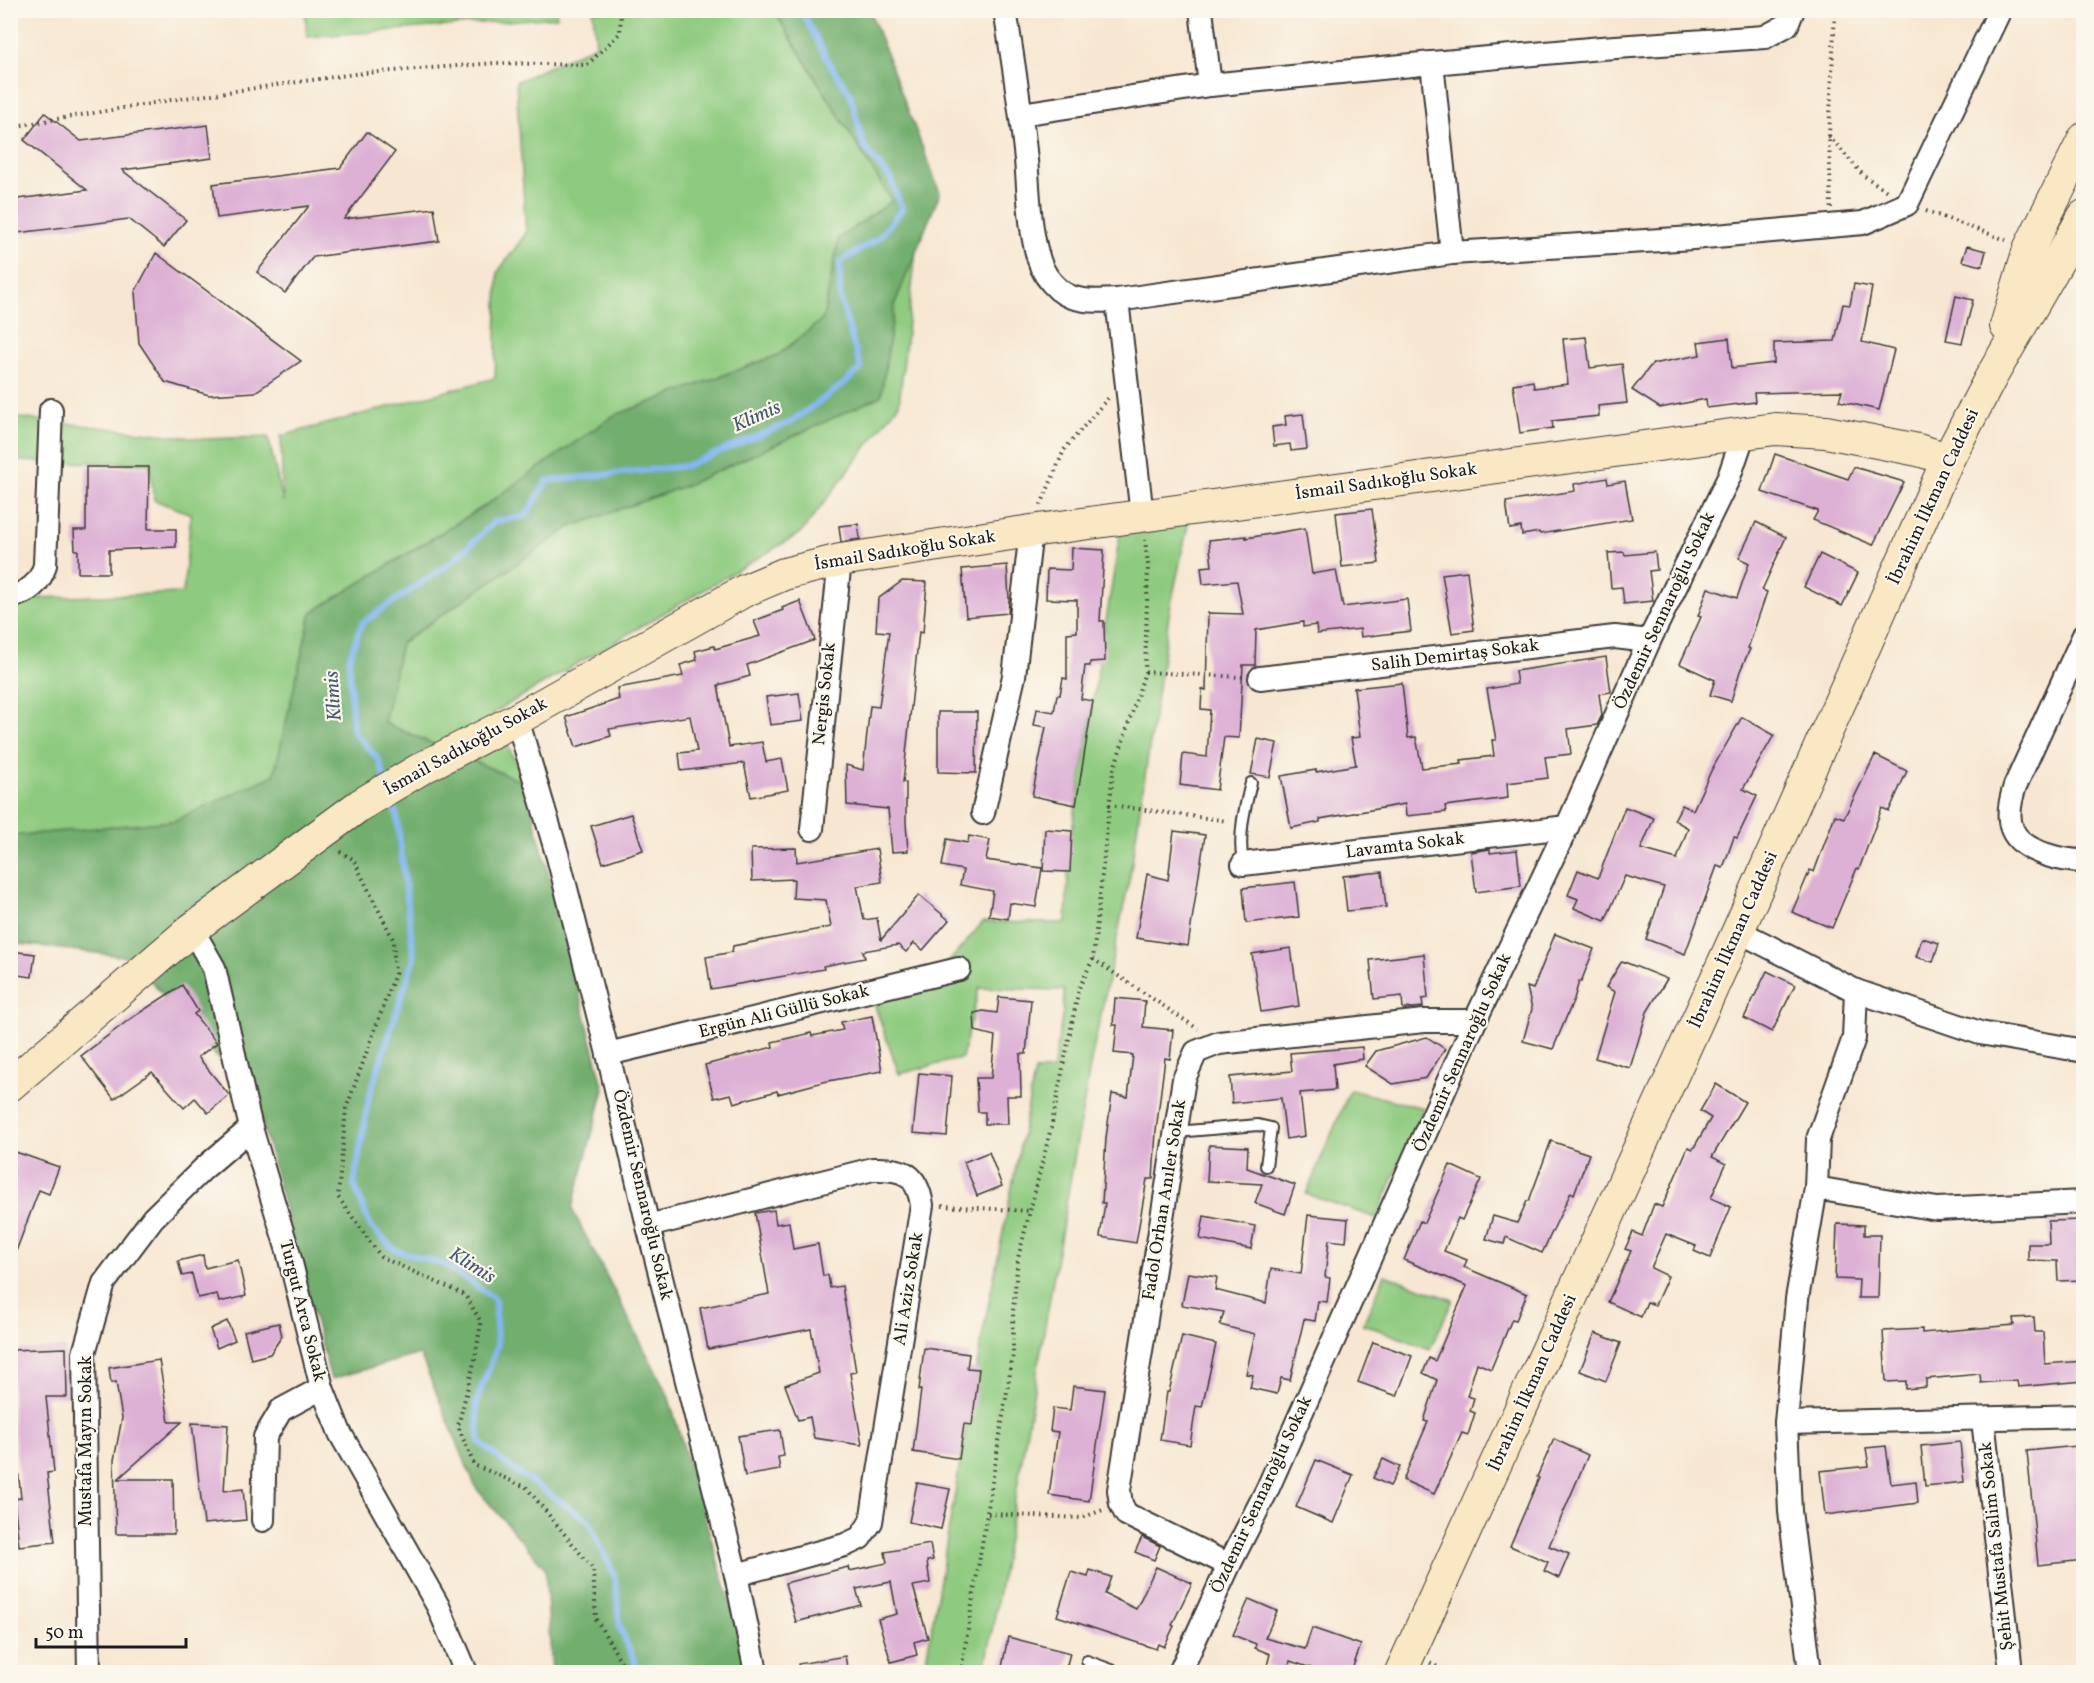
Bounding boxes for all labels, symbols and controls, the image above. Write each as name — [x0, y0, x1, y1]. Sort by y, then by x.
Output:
water label: Klimis — [728, 394, 786, 440]
street label: İbrahim İlkman Caddesi — [1882, 405, 1986, 589]
street label: İsmail Sadıkoğlu Sokak — [1294, 457, 1479, 507]
street label: Özdemir Sennaroğlu Sokak — [1608, 508, 1722, 714]
street label: İsmail Sadıkoğlu Sokak — [813, 524, 998, 578]
street label: Salih Demirtaş Sokak — [1370, 633, 1541, 679]
street label: Nergis Sokak — [807, 641, 843, 747]
water label: Klimis — [318, 669, 350, 722]
street label: İsmail Sadıkoğlu Sokak — [380, 692, 552, 802]
street label: Lavamta Sokak — [1344, 826, 1466, 866]
street label: İbrahim İlkman Caddesi — [1684, 847, 1784, 1033]
street label: Özdemir Sennaroğlu Sokak — [1408, 949, 1518, 1157]
street label: Ergün Ali Güllü Sokak — [696, 979, 872, 1045]
street label: Özdemir Sennaroğlu Sokak — [606, 1087, 678, 1303]
street label: Fadol Orhan Anıler Sokak — [1137, 1097, 1193, 1302]
street label: Ali Aziz Sokak — [888, 1230, 930, 1348]
street label: Turgut Arca Sokak — [272, 1237, 332, 1385]
water label: Klimis — [443, 1241, 501, 1292]
street label: İbrahim İlkman Caddesi — [1483, 1290, 1583, 1476]
street label: Mustafa Mayın Sokak — [74, 1355, 99, 1526]
street label: Özdemir Sennaroğlu Sokak — [1205, 1392, 1319, 1598]
street label: Şehit Mustafa Salim Sokak — [1974, 1440, 2020, 1652]
scale bar — [36, 1611, 186, 1649]
text: 50 m — [45, 1621, 84, 1646]

